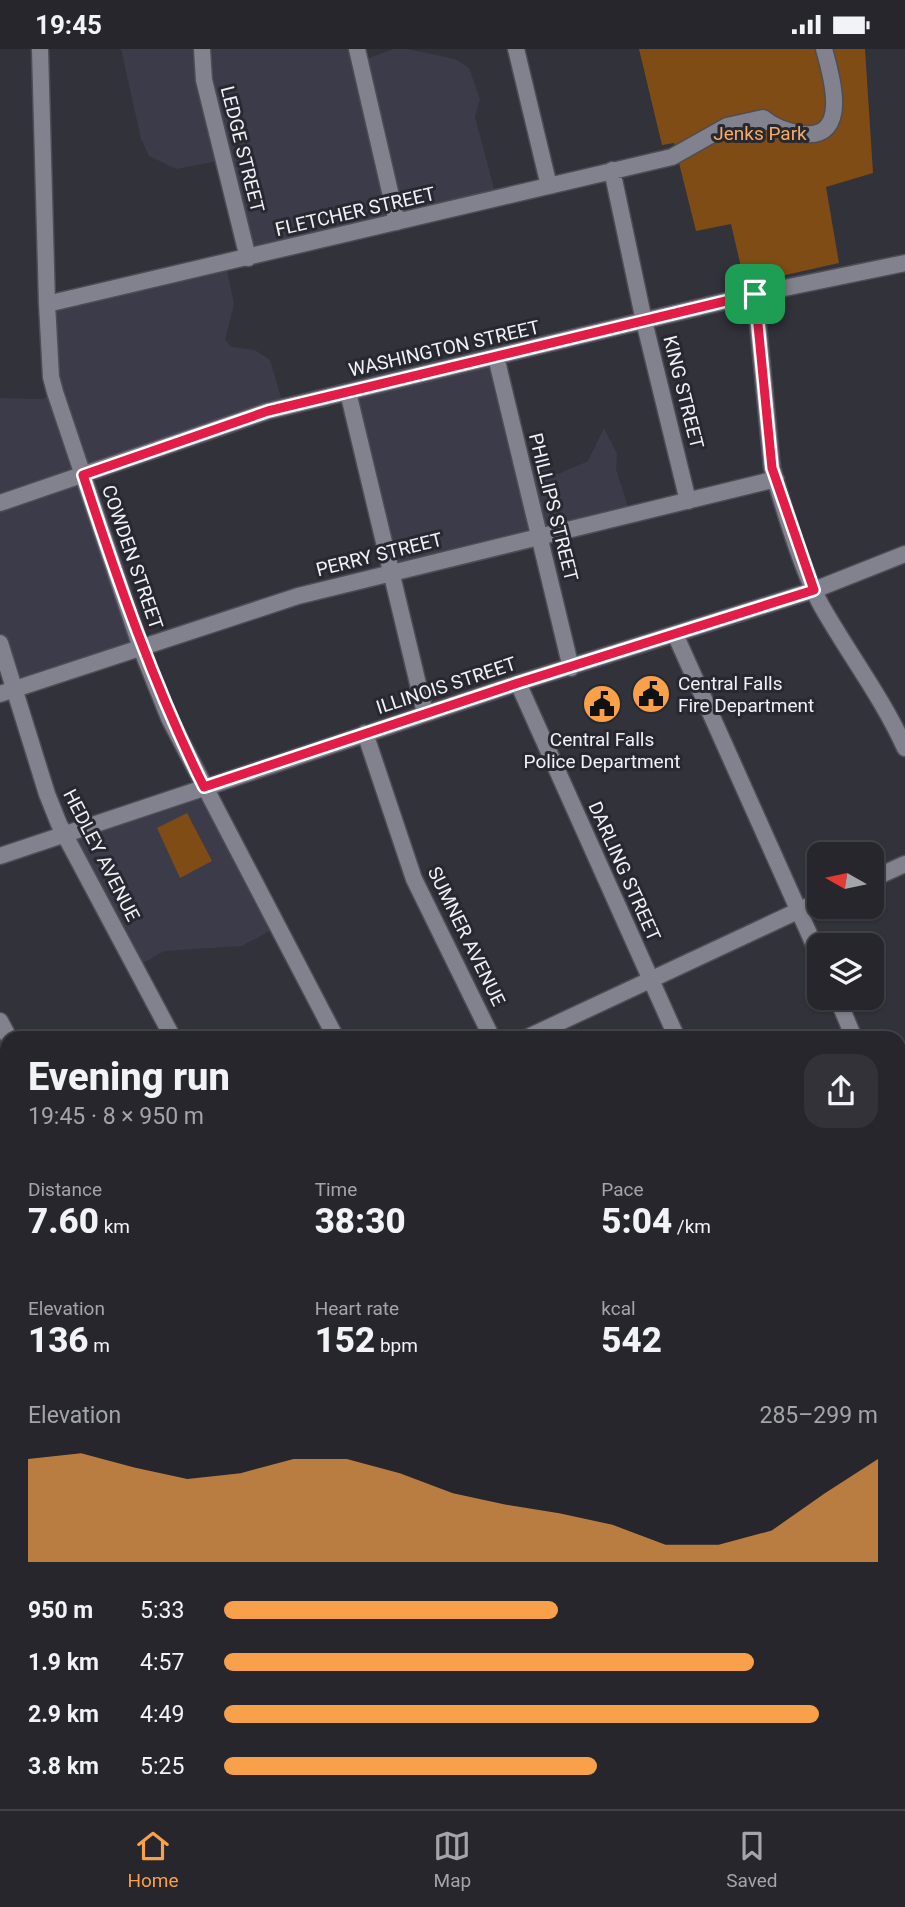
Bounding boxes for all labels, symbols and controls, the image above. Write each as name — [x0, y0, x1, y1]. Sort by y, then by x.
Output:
text: 19:45 — [35, 10, 102, 40]
street label: LEDGE STREET — [216, 84, 269, 215]
park label: Jenks Park — [713, 122, 807, 145]
street label: FLETCHER STREET — [273, 182, 437, 241]
pin — [725, 264, 785, 324]
icon: arrive — [736, 275, 774, 313]
street label: WASHINGTON STREET — [346, 315, 542, 382]
street label: KING STREET — [658, 333, 709, 451]
street label: PHILLIPS STREET — [524, 431, 583, 584]
street label: COWDEN STREET — [97, 482, 168, 632]
street label: PERRY STREET — [314, 528, 445, 581]
street label: ILLINOIS STREET — [373, 652, 519, 719]
place label: Central Falls Fire Department — [678, 672, 814, 717]
public building icon: Central Falls Fire Department — [630, 673, 672, 715]
public building icon: Central Falls Police Department — [581, 683, 623, 725]
place label: Central Falls Police Department — [524, 728, 680, 773]
street label: HEDLEY AVENUE — [58, 785, 145, 925]
street label: DARLING STREET — [583, 798, 666, 945]
north arrow — [807, 842, 884, 919]
map controls — [807, 842, 884, 1010]
street label: SUMNER AVENUE — [423, 863, 510, 1010]
button: layers — [807, 933, 884, 1010]
button: share — [804, 1054, 878, 1128]
text: Evening run — [28, 1055, 230, 1099]
text: 19:45 · 8 × 950 m — [28, 1103, 204, 1130]
text: Distance — [28, 1178, 102, 1201]
text: Time — [315, 1178, 357, 1201]
text: Pace — [601, 1178, 644, 1201]
text: 7.60 — [28, 1201, 99, 1242]
text: 38:30 — [315, 1201, 406, 1242]
text: 5:04 — [601, 1201, 672, 1242]
text: km — [99, 1215, 130, 1238]
text: /km — [672, 1215, 711, 1238]
text: Elevation — [28, 1297, 105, 1320]
text: Heart rate — [315, 1297, 399, 1320]
text: kcal — [601, 1297, 636, 1320]
text: 136 — [28, 1320, 89, 1361]
text: 152 — [315, 1320, 375, 1361]
text: 542 — [601, 1320, 662, 1361]
text: m — [89, 1334, 110, 1357]
text: bpm — [375, 1334, 418, 1357]
text: Elevation — [28, 1402, 121, 1429]
text: 285–299 m — [759, 1402, 878, 1429]
text: 950 m — [28, 1597, 93, 1624]
text: 5:33 — [140, 1597, 184, 1624]
text: 1.9 km — [28, 1649, 99, 1676]
text: 4:57 — [140, 1649, 184, 1676]
text: 2.9 km — [28, 1701, 99, 1728]
text: 4:49 — [140, 1701, 184, 1728]
text: 3.8 km — [28, 1753, 99, 1780]
text: 5:25 — [140, 1753, 184, 1780]
tab: Home — [127, 1827, 179, 1892]
tab: Map — [433, 1827, 471, 1892]
tab: Saved — [726, 1827, 778, 1892]

